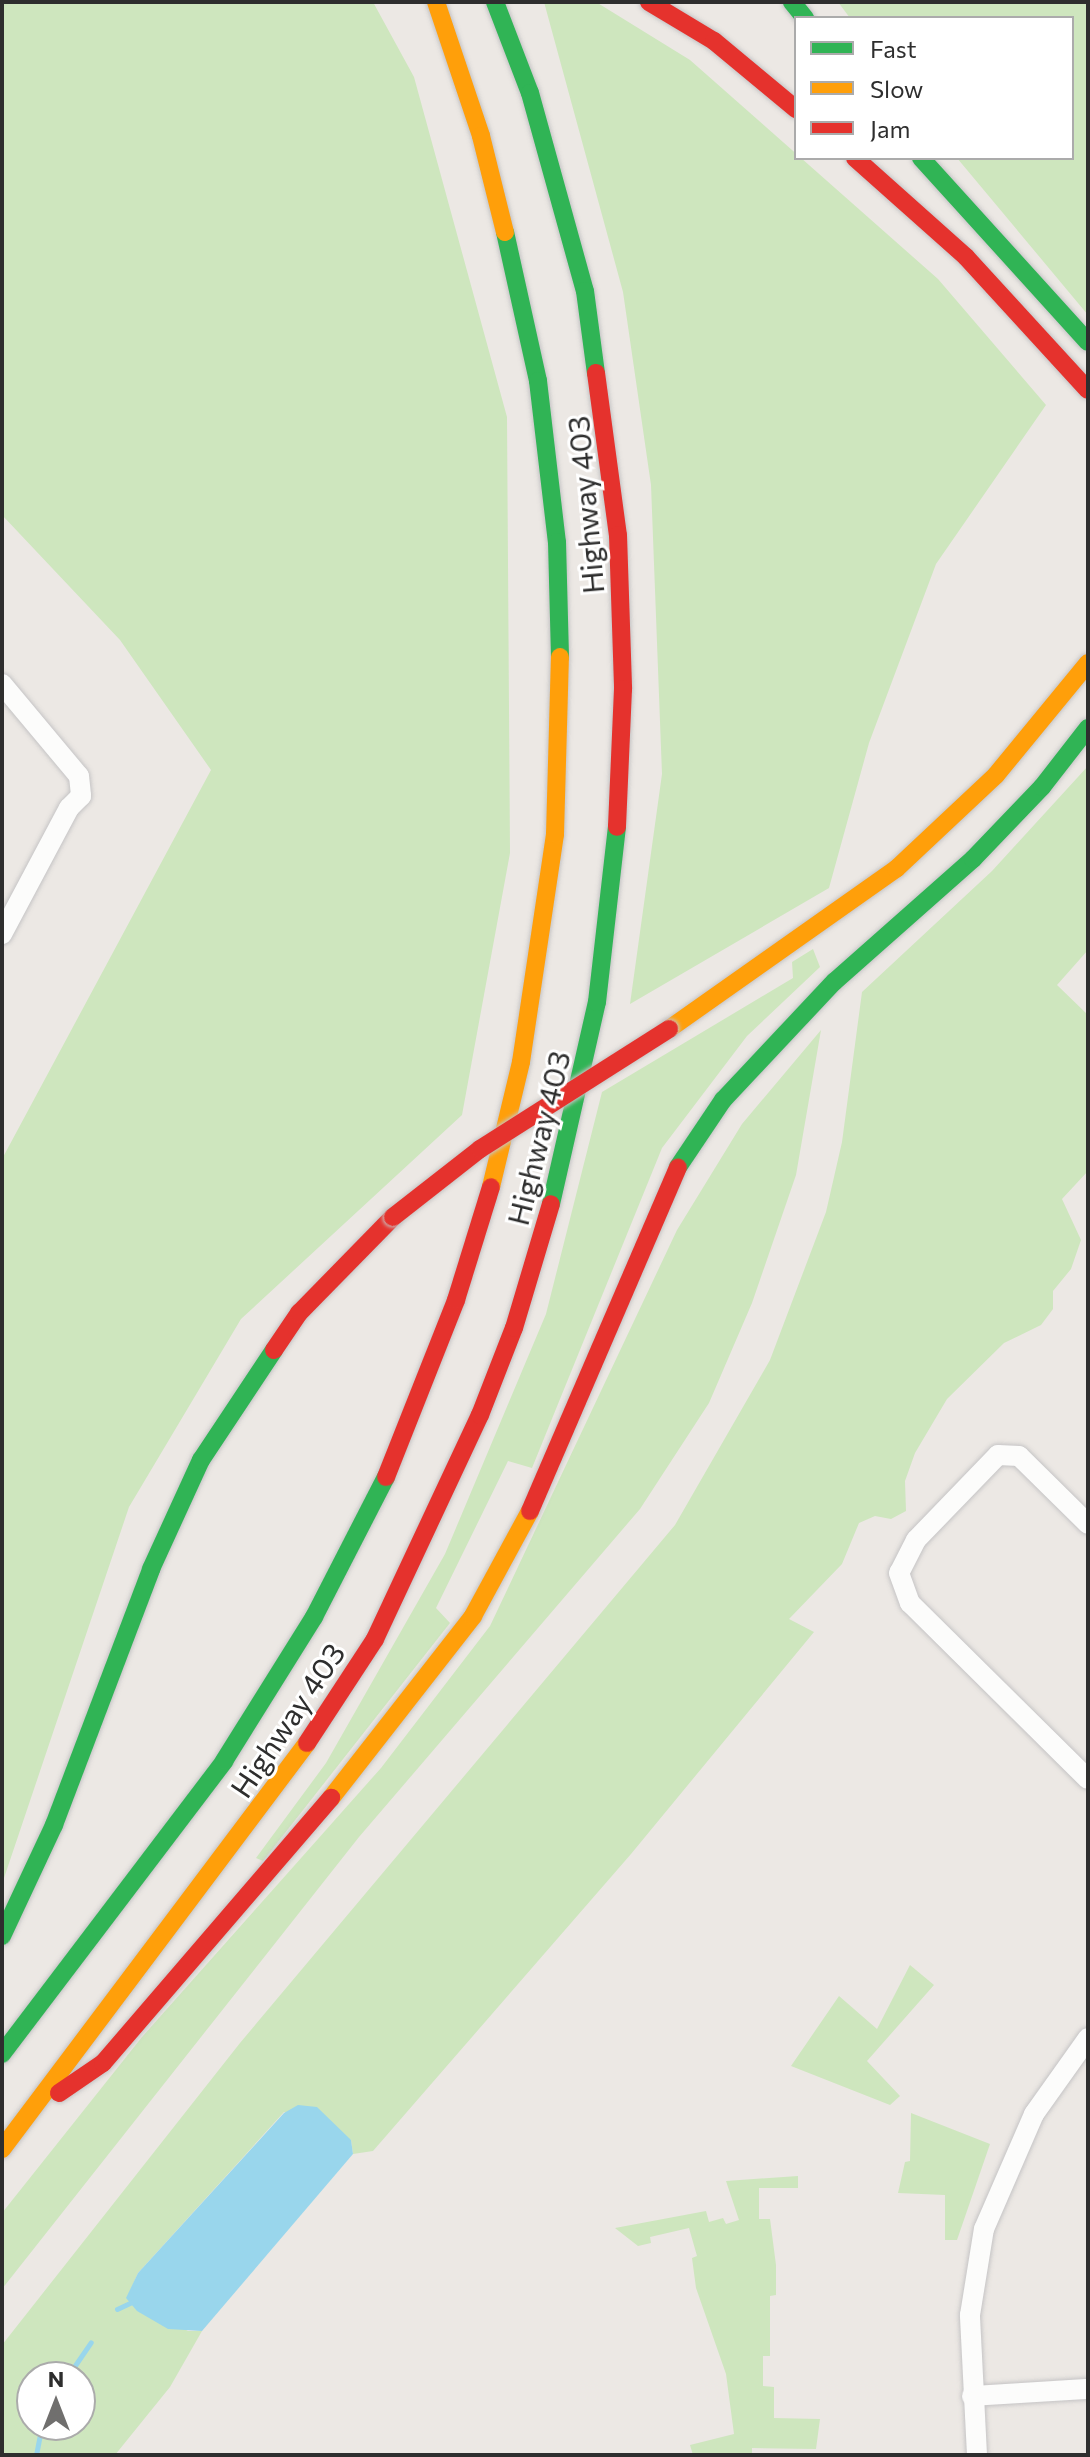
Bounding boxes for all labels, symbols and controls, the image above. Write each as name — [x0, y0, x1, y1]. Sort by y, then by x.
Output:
legend — [794, 16, 1074, 160]
text: Fast — [870, 34, 917, 63]
text: Slow — [870, 74, 923, 103]
text: Jam — [870, 114, 910, 143]
street label: Highway 403 — [559, 415, 611, 595]
street label: Highway 403 — [499, 1047, 577, 1229]
street label: Highway 403 — [222, 1636, 352, 1804]
north arrow — [16, 2361, 96, 2441]
text: N — [48, 2365, 64, 2392]

